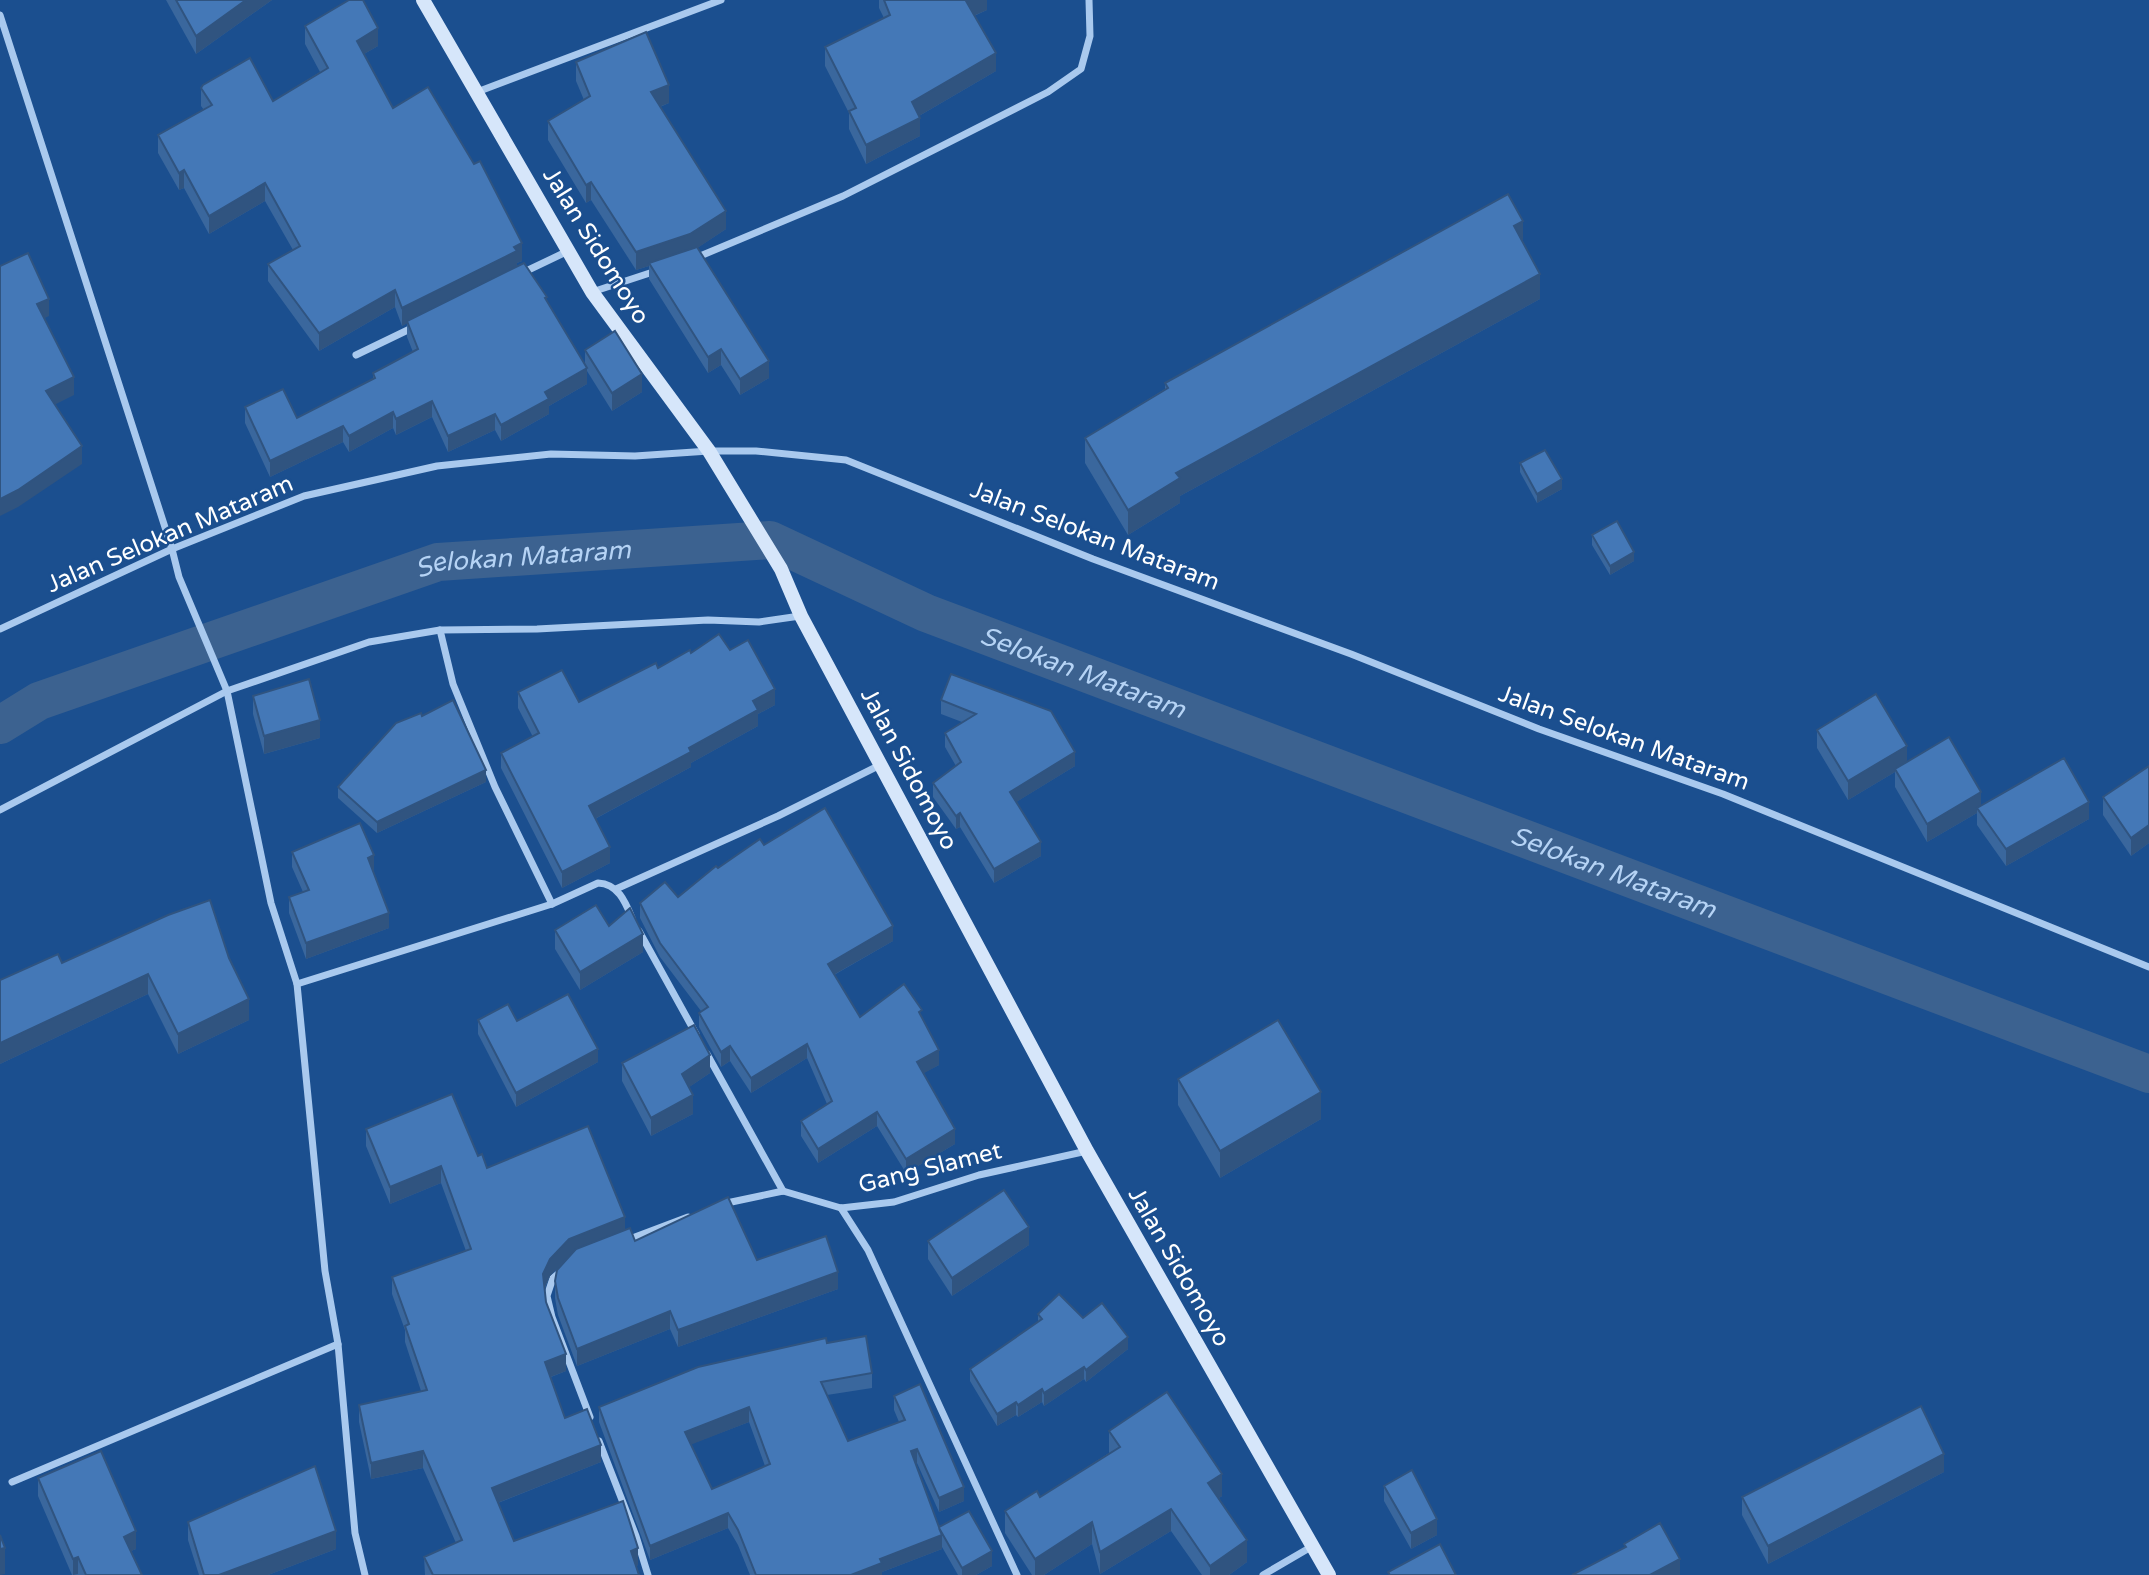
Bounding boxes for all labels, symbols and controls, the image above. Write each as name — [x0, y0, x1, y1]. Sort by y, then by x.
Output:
street label: Jalan Sidomoyo — [536, 162, 656, 330]
street label: Jalan Selokan Mataram — [42, 469, 298, 599]
street label: Jalan Selokan Mataram — [966, 475, 1224, 597]
water label: Selokan Mataram — [411, 534, 633, 584]
water label: Selokan Mataram — [976, 619, 1191, 725]
street label: Jalan Selokan Mataram — [1495, 679, 1753, 797]
street label: Jalan Sidomoyo — [854, 683, 964, 855]
water label: Selokan Mataram — [1507, 819, 1721, 925]
street label: Gang Slamet — [855, 1136, 1005, 1200]
street label: Jalan Sidomoyo — [1122, 1182, 1236, 1352]

